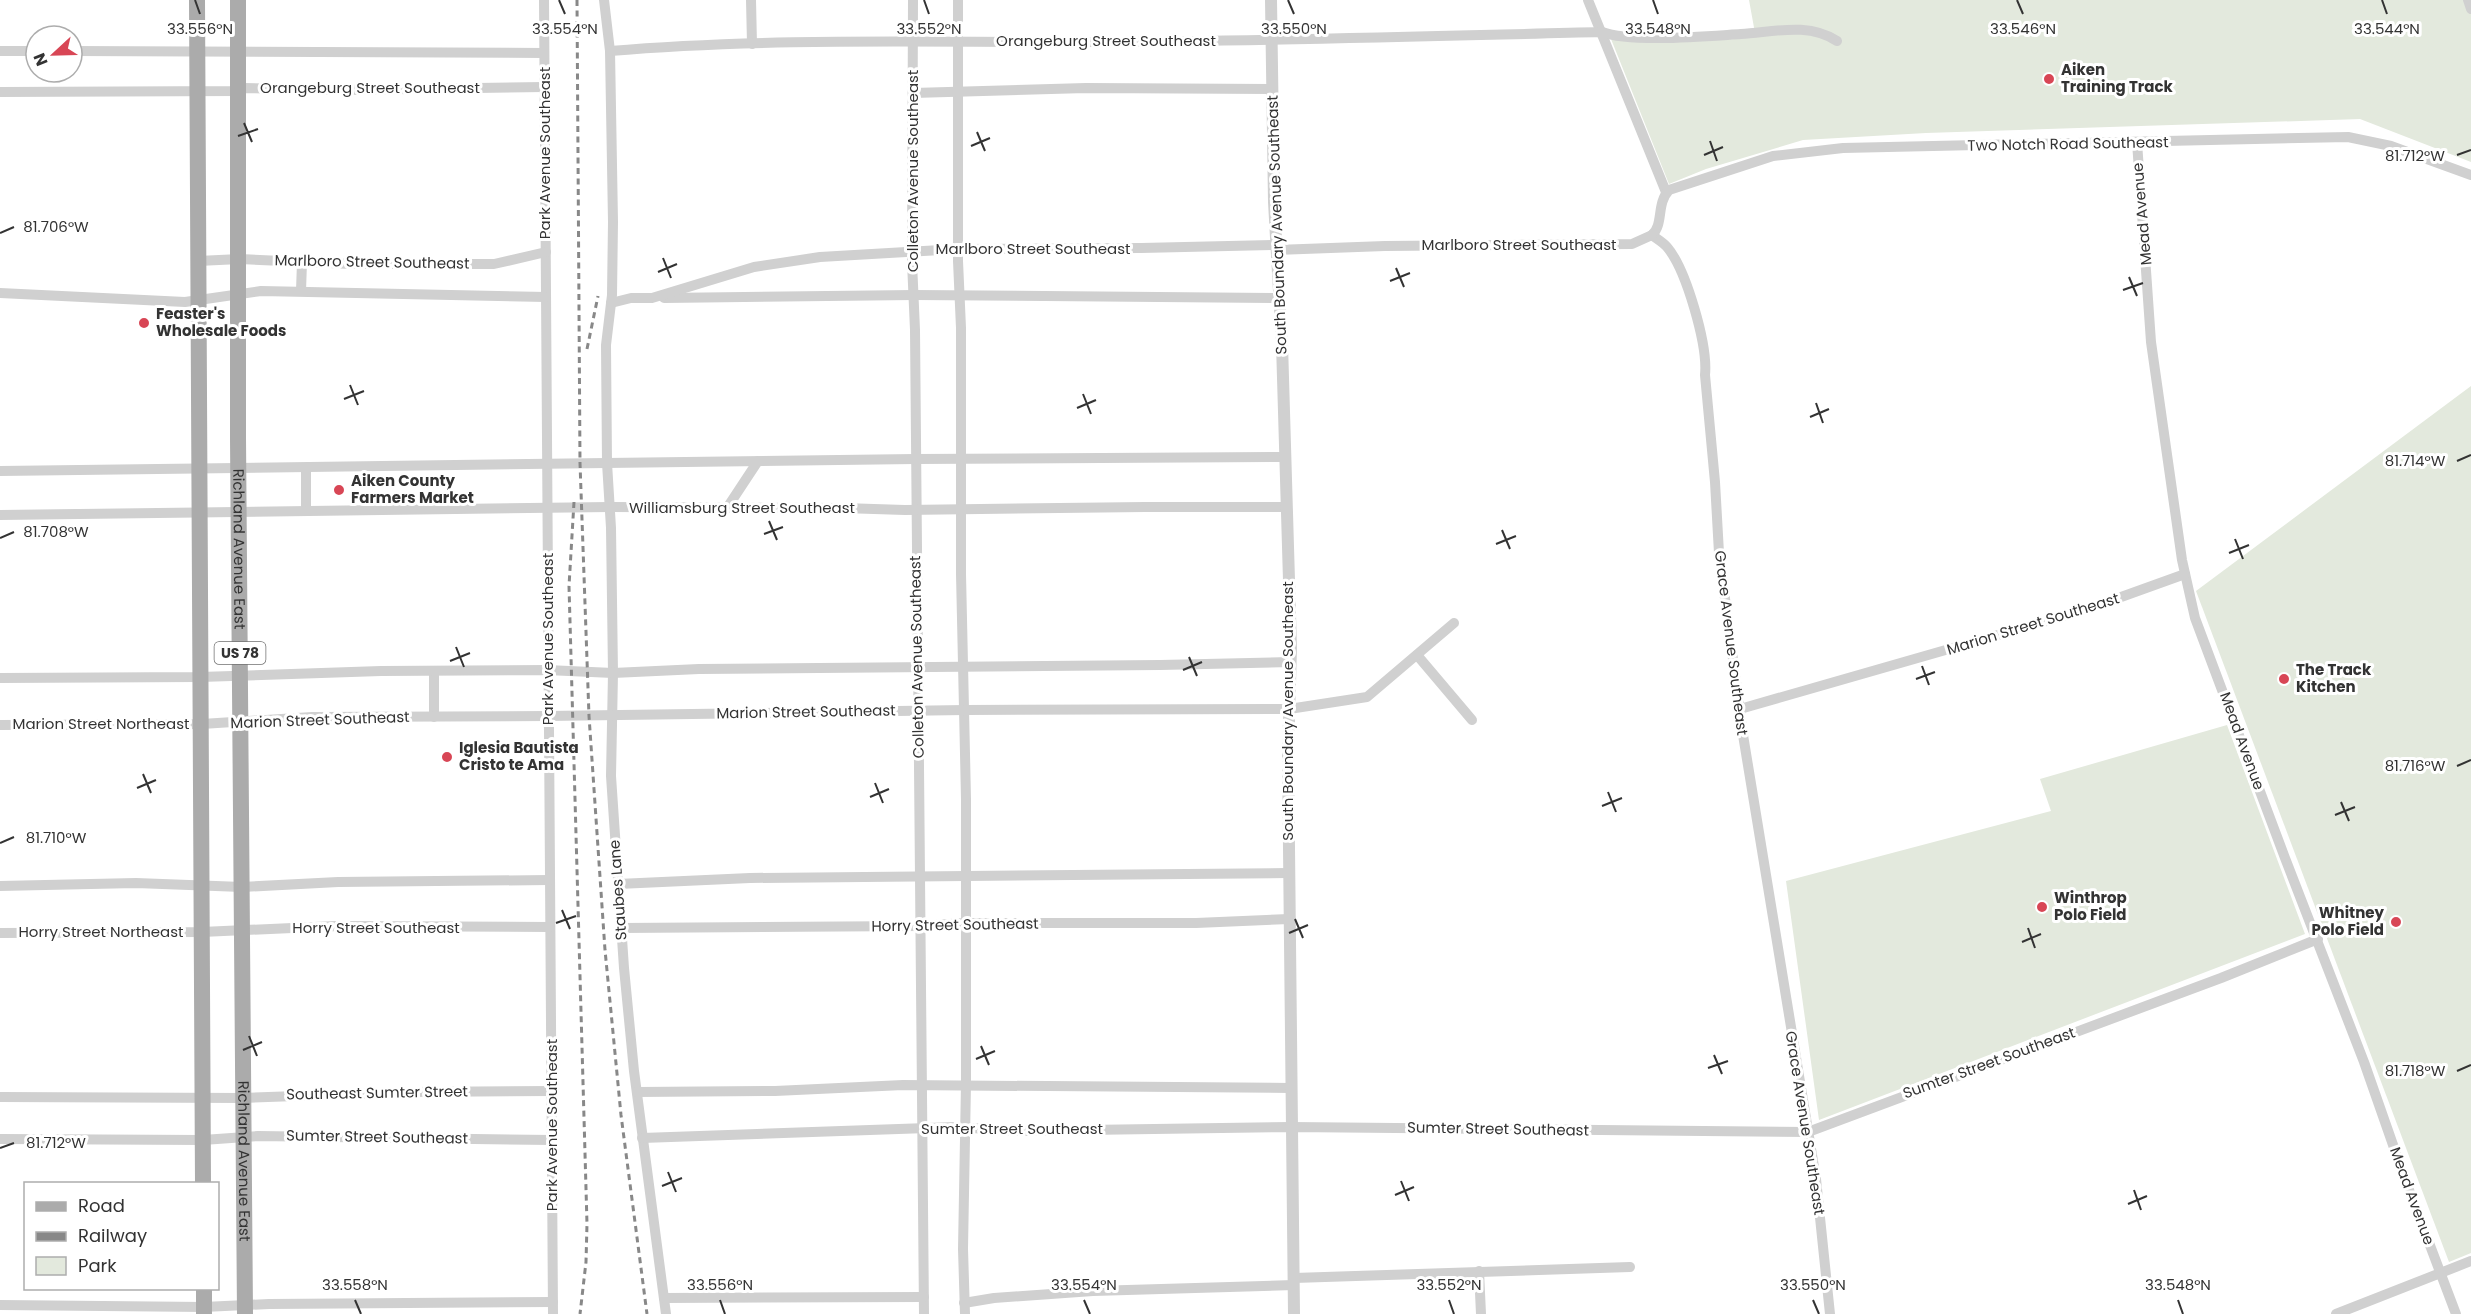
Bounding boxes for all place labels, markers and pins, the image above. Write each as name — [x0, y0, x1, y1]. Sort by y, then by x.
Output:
place label: Aiken Training Track — [2061, 59, 2173, 97]
marker: Aiken Training Track — [2042, 72, 2056, 86]
place label: Feaster's Wholesale Foods — [156, 303, 286, 341]
marker: Feaster's Wholesale Foods — [137, 316, 151, 330]
place label: Aiken County Farmers Market — [351, 470, 474, 508]
marker: Aiken County Farmers Market — [332, 483, 346, 497]
place label: The Track Kitchen — [2296, 659, 2372, 697]
marker: The Track Kitchen — [2277, 672, 2291, 686]
place label: Iglesia Bautista Cristo te Ama — [459, 737, 579, 775]
marker: Iglesia Bautista Cristo te Ama — [440, 750, 454, 764]
place label: Winthrop Polo Field — [2054, 887, 2127, 925]
marker: Winthrop Polo Field — [2035, 900, 2049, 914]
place label: Whitney Polo Field — [2311, 902, 2385, 940]
marker: Whitney Polo Field — [2389, 915, 2403, 929]

